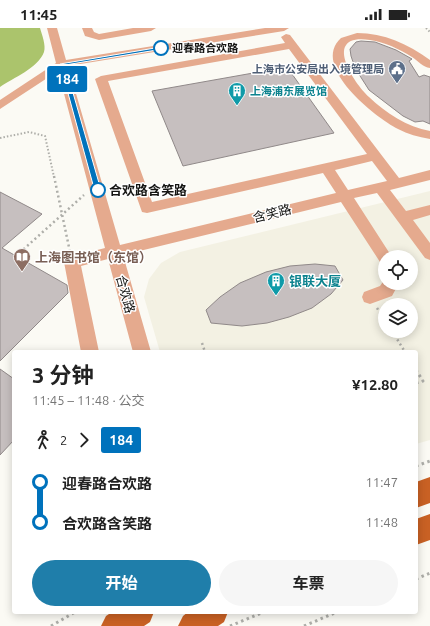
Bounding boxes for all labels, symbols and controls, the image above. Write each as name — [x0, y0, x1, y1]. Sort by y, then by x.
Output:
text: 11:45 — [20, 6, 58, 23]
marker: 迎春路合欢路 — [153, 40, 169, 56]
place label: 迎春路合欢路 — [172, 42, 239, 54]
public building icon: 上海市公安局出入境管理局 — [387, 59, 407, 84]
place label: 上海市公安局出入境管理局 — [252, 63, 384, 75]
line badge: 184 — [44, 66, 90, 92]
text: 184 — [55, 71, 79, 87]
building icon: 上海浦东展览馆 — [227, 81, 247, 106]
place label: 上海浦东展览馆 — [250, 85, 327, 97]
marker: 合欢路含笑路 — [90, 182, 106, 198]
place label: 合欢路含笑路 — [109, 183, 187, 197]
street label: 含笑路 — [251, 201, 293, 225]
library icon: 上海图书馆（东馆） — [12, 247, 32, 272]
place label: 上海图书馆（东馆） — [35, 250, 152, 264]
map controls — [378, 250, 418, 338]
button: locate — [378, 250, 418, 290]
building icon: 银联大厦 — [266, 271, 286, 296]
street label: 合欢路 — [114, 273, 138, 315]
place label: 银联大厦 — [289, 274, 341, 288]
button: layers — [378, 298, 418, 338]
text: 3 分钟 — [32, 362, 94, 387]
text: ¥12.80 — [352, 376, 398, 393]
text: 11:45 – 11:48 · 公交 — [32, 393, 145, 407]
icon: walk — [32, 429, 54, 451]
icon: forward — [73, 429, 95, 451]
text: 184 — [109, 432, 133, 448]
text: 2 — [60, 433, 67, 447]
text: 迎春路合欢路 — [62, 475, 152, 492]
text: 11:47 — [365, 475, 398, 489]
text: 合欢路含笑路 — [62, 515, 152, 532]
text: 11:48 — [365, 515, 398, 529]
button: 开始 — [32, 560, 211, 606]
button: 车票 — [219, 560, 398, 606]

